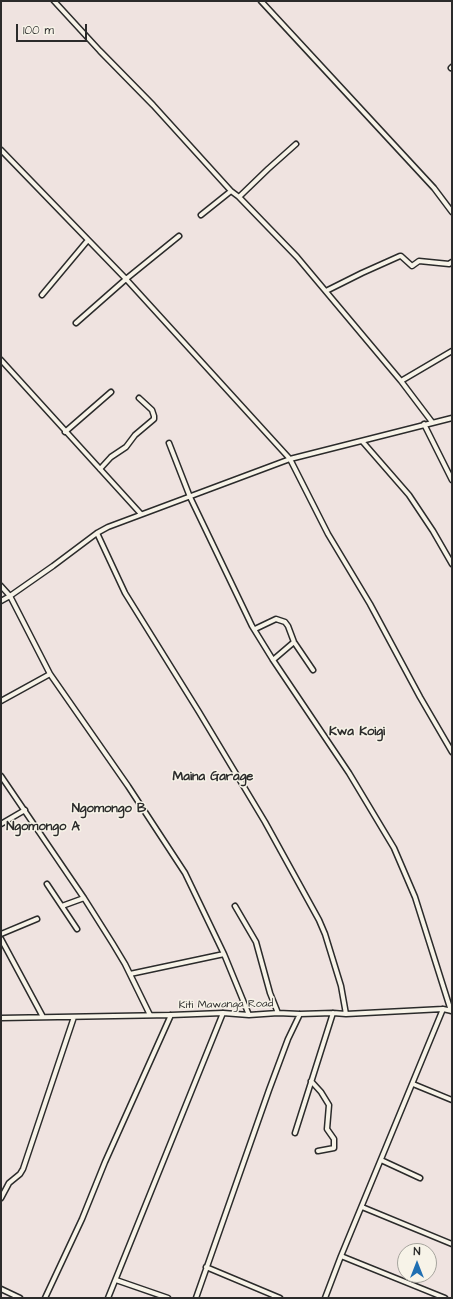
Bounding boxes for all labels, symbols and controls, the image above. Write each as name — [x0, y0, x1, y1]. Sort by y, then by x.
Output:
scale bar — [18, 16, 89, 42]
text: 100 m — [23, 22, 54, 39]
district label: Kwa Koigi — [329, 724, 385, 740]
district label: Maina Garage — [173, 769, 253, 785]
district label: Ngomongo B — [72, 801, 146, 817]
district label: Ngomongo A — [6, 819, 80, 835]
street label: Kiti Mawanga Road — [179, 998, 273, 1012]
north arrow — [397, 1243, 437, 1283]
text: N — [414, 1244, 420, 1259]

